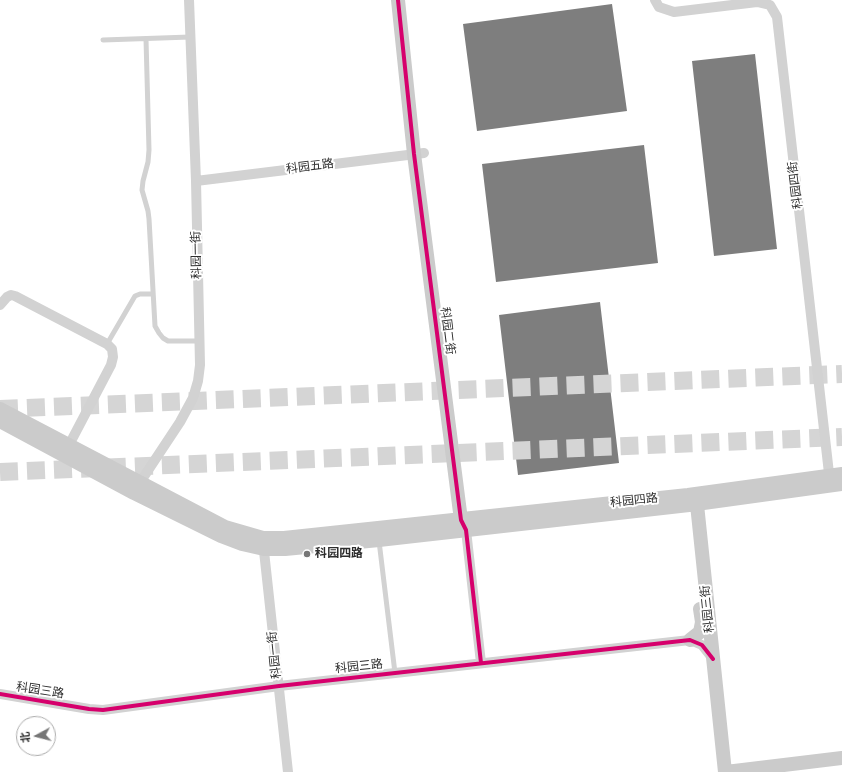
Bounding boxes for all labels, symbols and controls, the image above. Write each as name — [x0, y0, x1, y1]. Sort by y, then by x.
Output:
street label: 科园五路 — [285, 157, 335, 177]
street label: 科园四街 — [786, 160, 806, 210]
street label: 科园一街 — [189, 231, 205, 279]
street label: 科园二街 — [437, 306, 457, 356]
street label: 科园四路 — [609, 491, 659, 511]
place label: 科园四路 — [315, 547, 363, 561]
marker: 科园四路 — [302, 549, 312, 559]
street label: 科园三街 — [698, 584, 718, 634]
street label: 科园一街 — [265, 630, 285, 680]
street label: 科园三路 — [334, 657, 384, 677]
street label: 科园三路 — [15, 680, 65, 702]
north arrow — [16, 716, 56, 756]
text: 北 — [16, 731, 34, 744]

